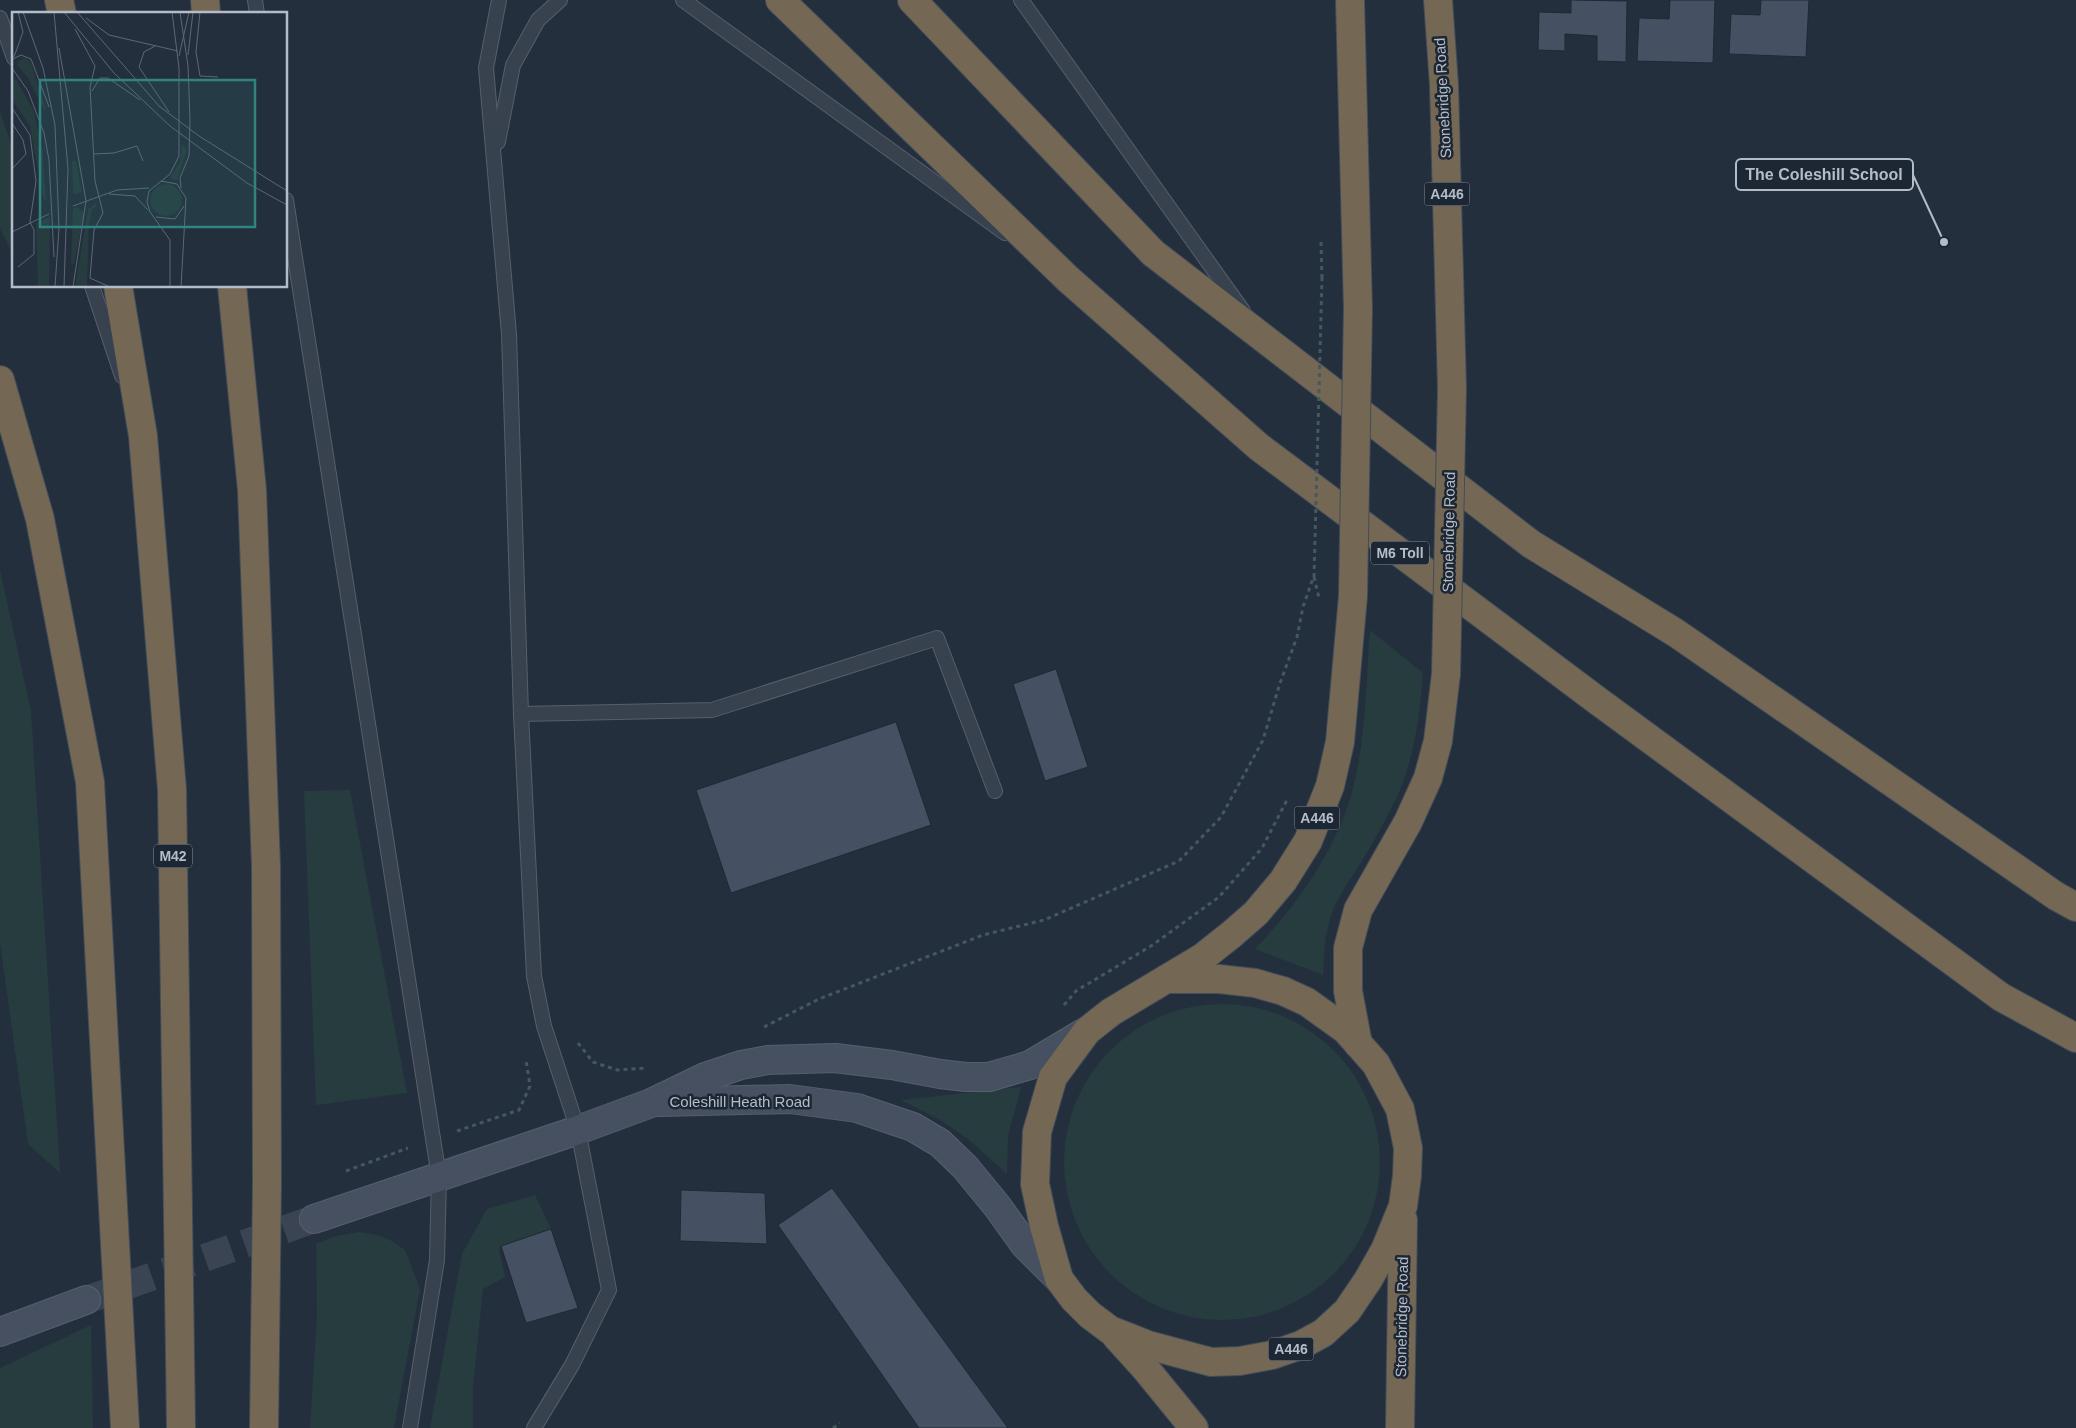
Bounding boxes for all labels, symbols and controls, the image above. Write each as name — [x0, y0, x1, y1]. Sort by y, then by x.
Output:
inset map — [12, 12, 288, 288]
street label: Stonebridge Road — [1431, 37, 1454, 159]
callout: The Coleshill School — [1736, 159, 1913, 190]
text: The Coleshill School — [1745, 166, 1903, 183]
road number: A446 — [1424, 182, 1470, 205]
street label: Stonebridge Road — [1439, 471, 1458, 593]
road number: M6 Toll — [1371, 542, 1429, 564]
road number: A446 — [1294, 806, 1340, 830]
road number: M42 — [154, 844, 192, 868]
street label: Coleshill Heath Road — [670, 1093, 810, 1110]
street label: Stonebridge Road — [1392, 1256, 1411, 1378]
road number: A446 — [1268, 1338, 1314, 1360]

